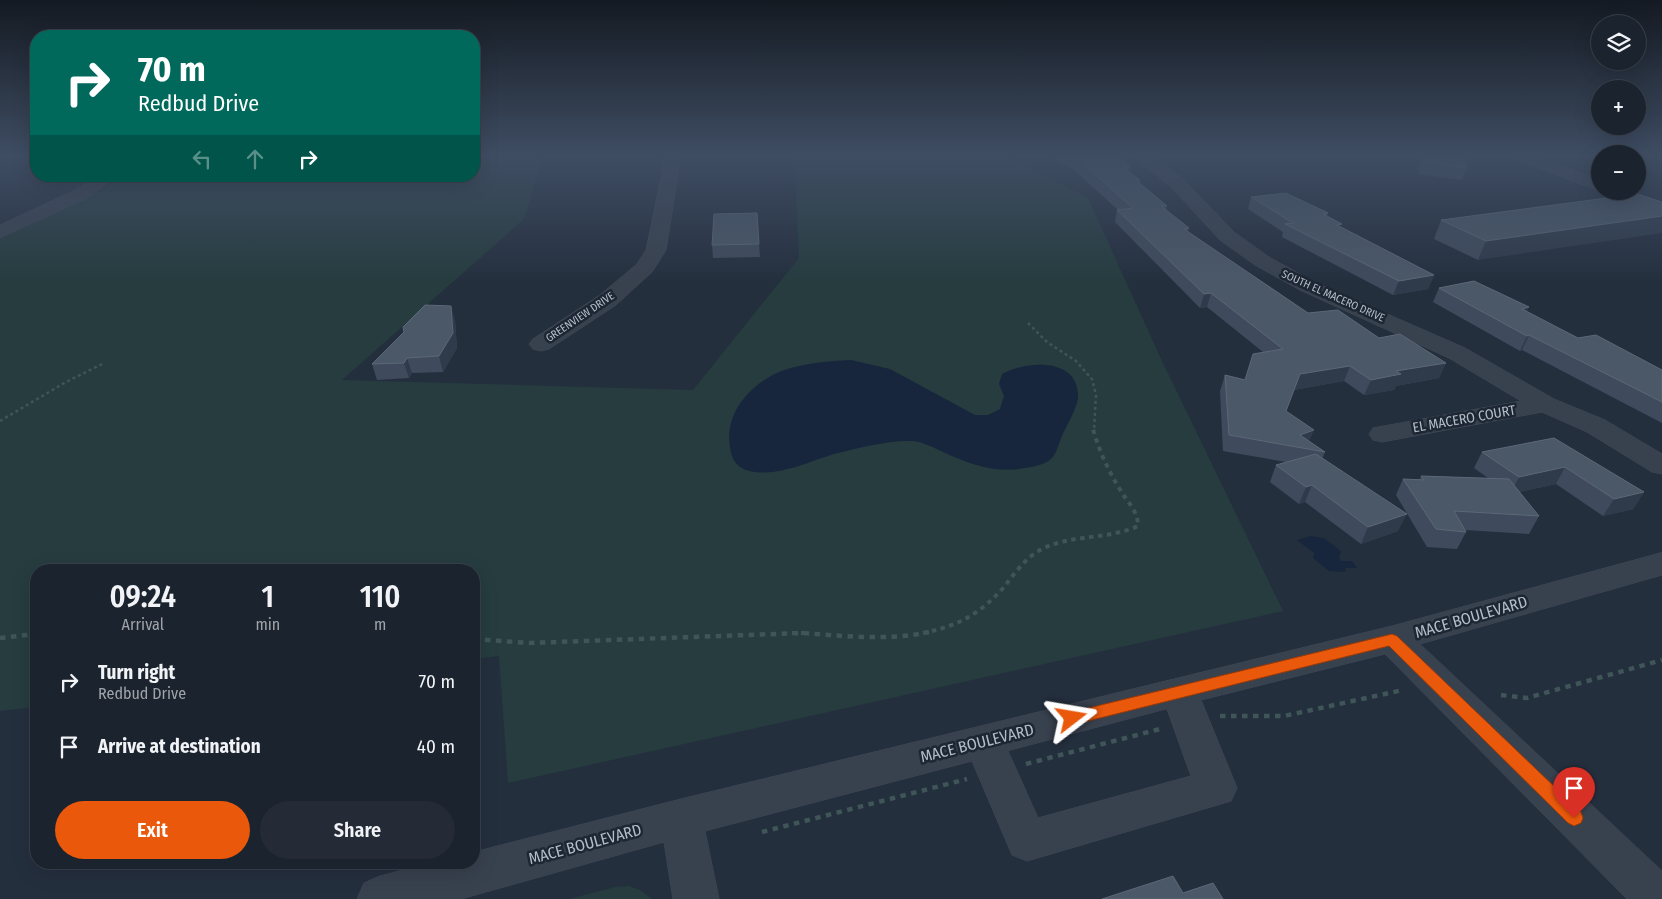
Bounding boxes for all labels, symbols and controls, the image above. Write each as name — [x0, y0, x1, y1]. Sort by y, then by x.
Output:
map controls — [1591, 15, 1646, 200]
button: layers — [1591, 15, 1646, 70]
text: 70 m — [138, 48, 206, 90]
icon: right — [55, 50, 120, 115]
button: + — [1591, 80, 1646, 135]
text: Redbud Drive — [138, 90, 259, 117]
icon: left — [188, 145, 216, 173]
icon: ahead — [241, 145, 269, 173]
icon: right — [294, 145, 322, 173]
button: − — [1591, 145, 1646, 200]
street label: SOUTH EL MACERO DRIVE — [1279, 267, 1387, 325]
street label: GREENVIEW DRIVE — [543, 289, 617, 345]
street label: EL MACERO COURT — [1411, 401, 1517, 436]
text: 09:24 — [110, 579, 176, 615]
text: 1 — [262, 579, 274, 615]
text: 110 — [360, 579, 400, 615]
street label: MACE BOULEVARD — [1413, 592, 1529, 642]
text: Arrival — [122, 615, 164, 634]
text: min — [255, 615, 280, 634]
text: m — [374, 615, 386, 634]
text: Turn right — [98, 661, 175, 684]
icon: right — [55, 668, 83, 696]
text: 70 m — [419, 670, 455, 693]
text: Redbud Drive — [98, 684, 186, 703]
position arrow — [1045, 691, 1097, 743]
street label: MACE BOULEVARD — [918, 720, 1036, 766]
icon: arrive — [55, 733, 83, 761]
text: Arrive at destination — [98, 735, 261, 758]
text: 40 m — [417, 735, 455, 758]
pin — [1553, 767, 1595, 818]
icon: arrive — [1560, 774, 1588, 802]
button: Exit — [55, 801, 250, 859]
button: Share — [260, 801, 455, 859]
street label: MACE BOULEVARD — [526, 820, 644, 868]

